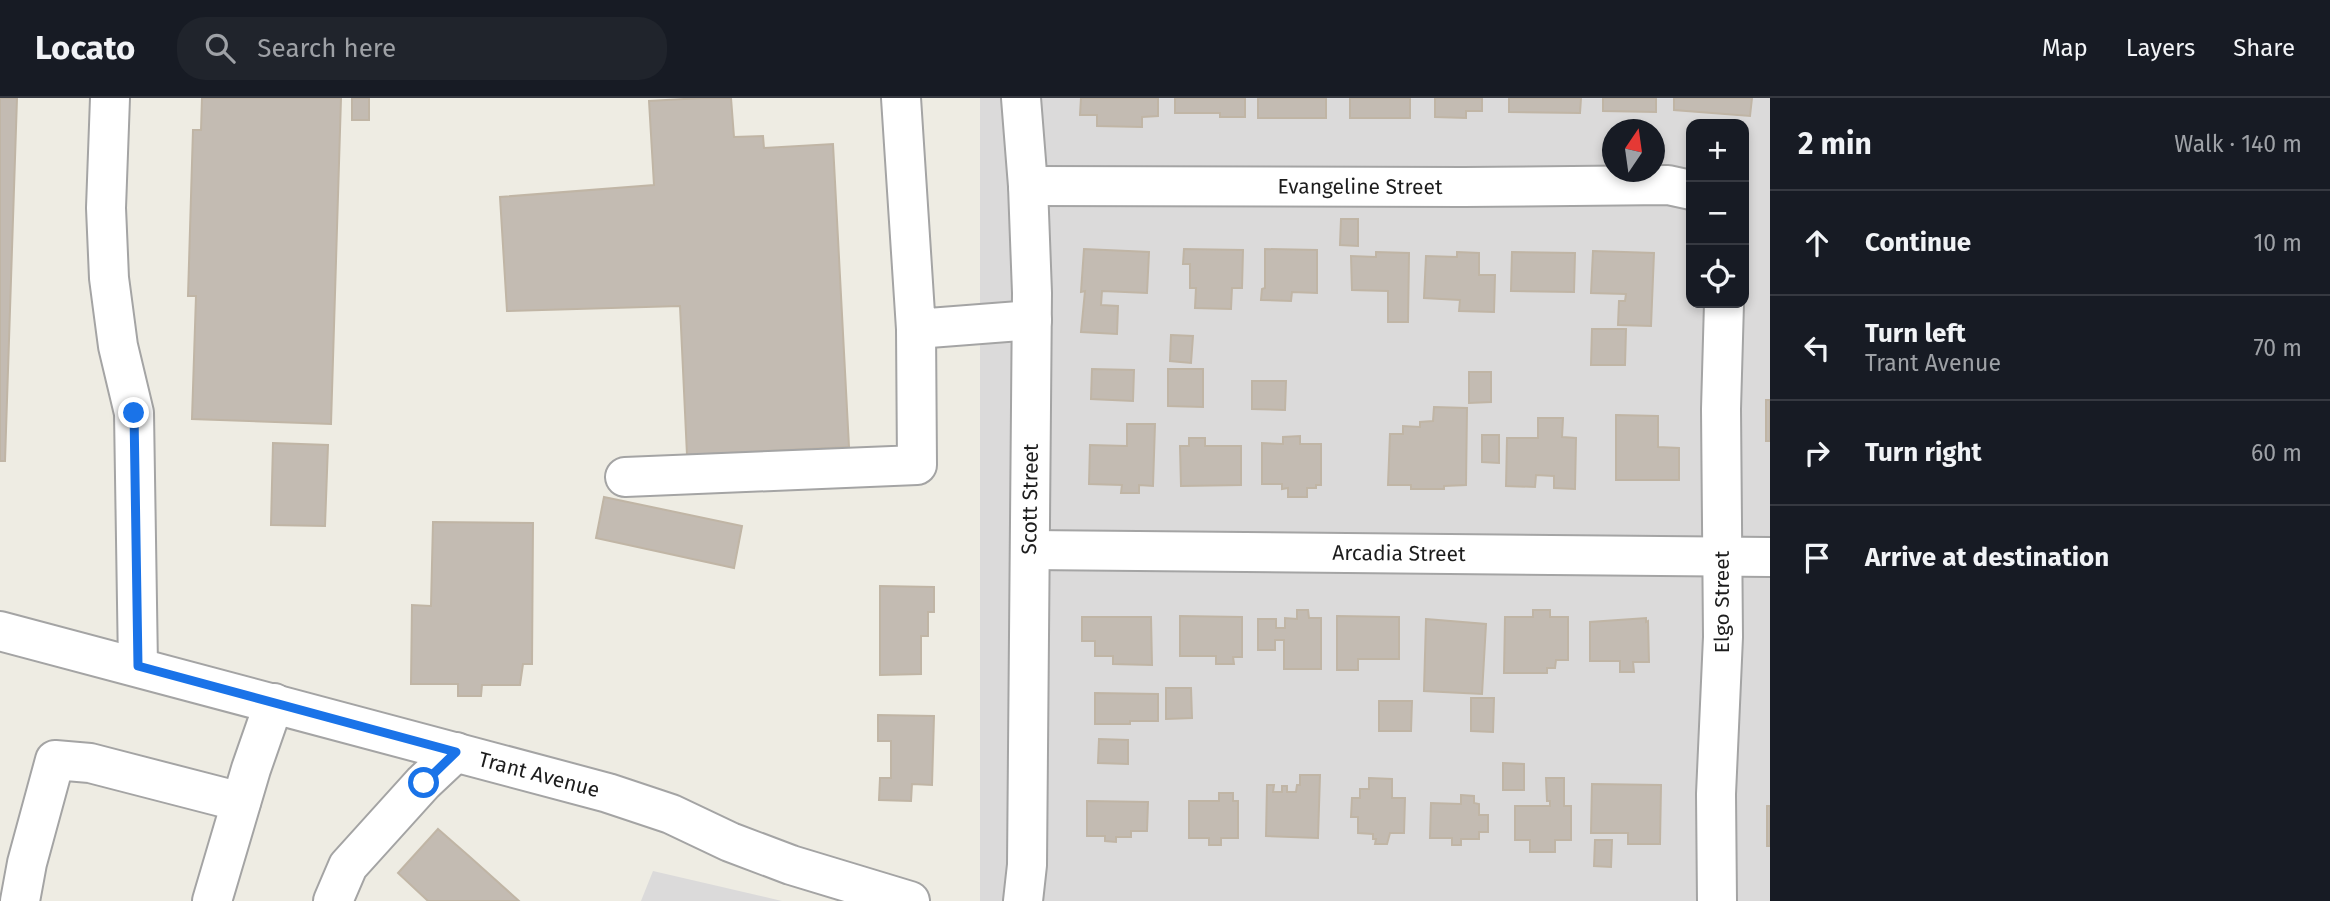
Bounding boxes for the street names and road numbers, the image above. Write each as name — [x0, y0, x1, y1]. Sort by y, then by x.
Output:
street label: Evangeline Street — [1277, 174, 1443, 200]
street label: Scott Street — [1016, 443, 1044, 555]
street label: Arcadia Street — [1332, 540, 1466, 567]
street label: Elgo Street — [1709, 550, 1735, 653]
street label: Trant Avenue — [476, 746, 603, 803]

